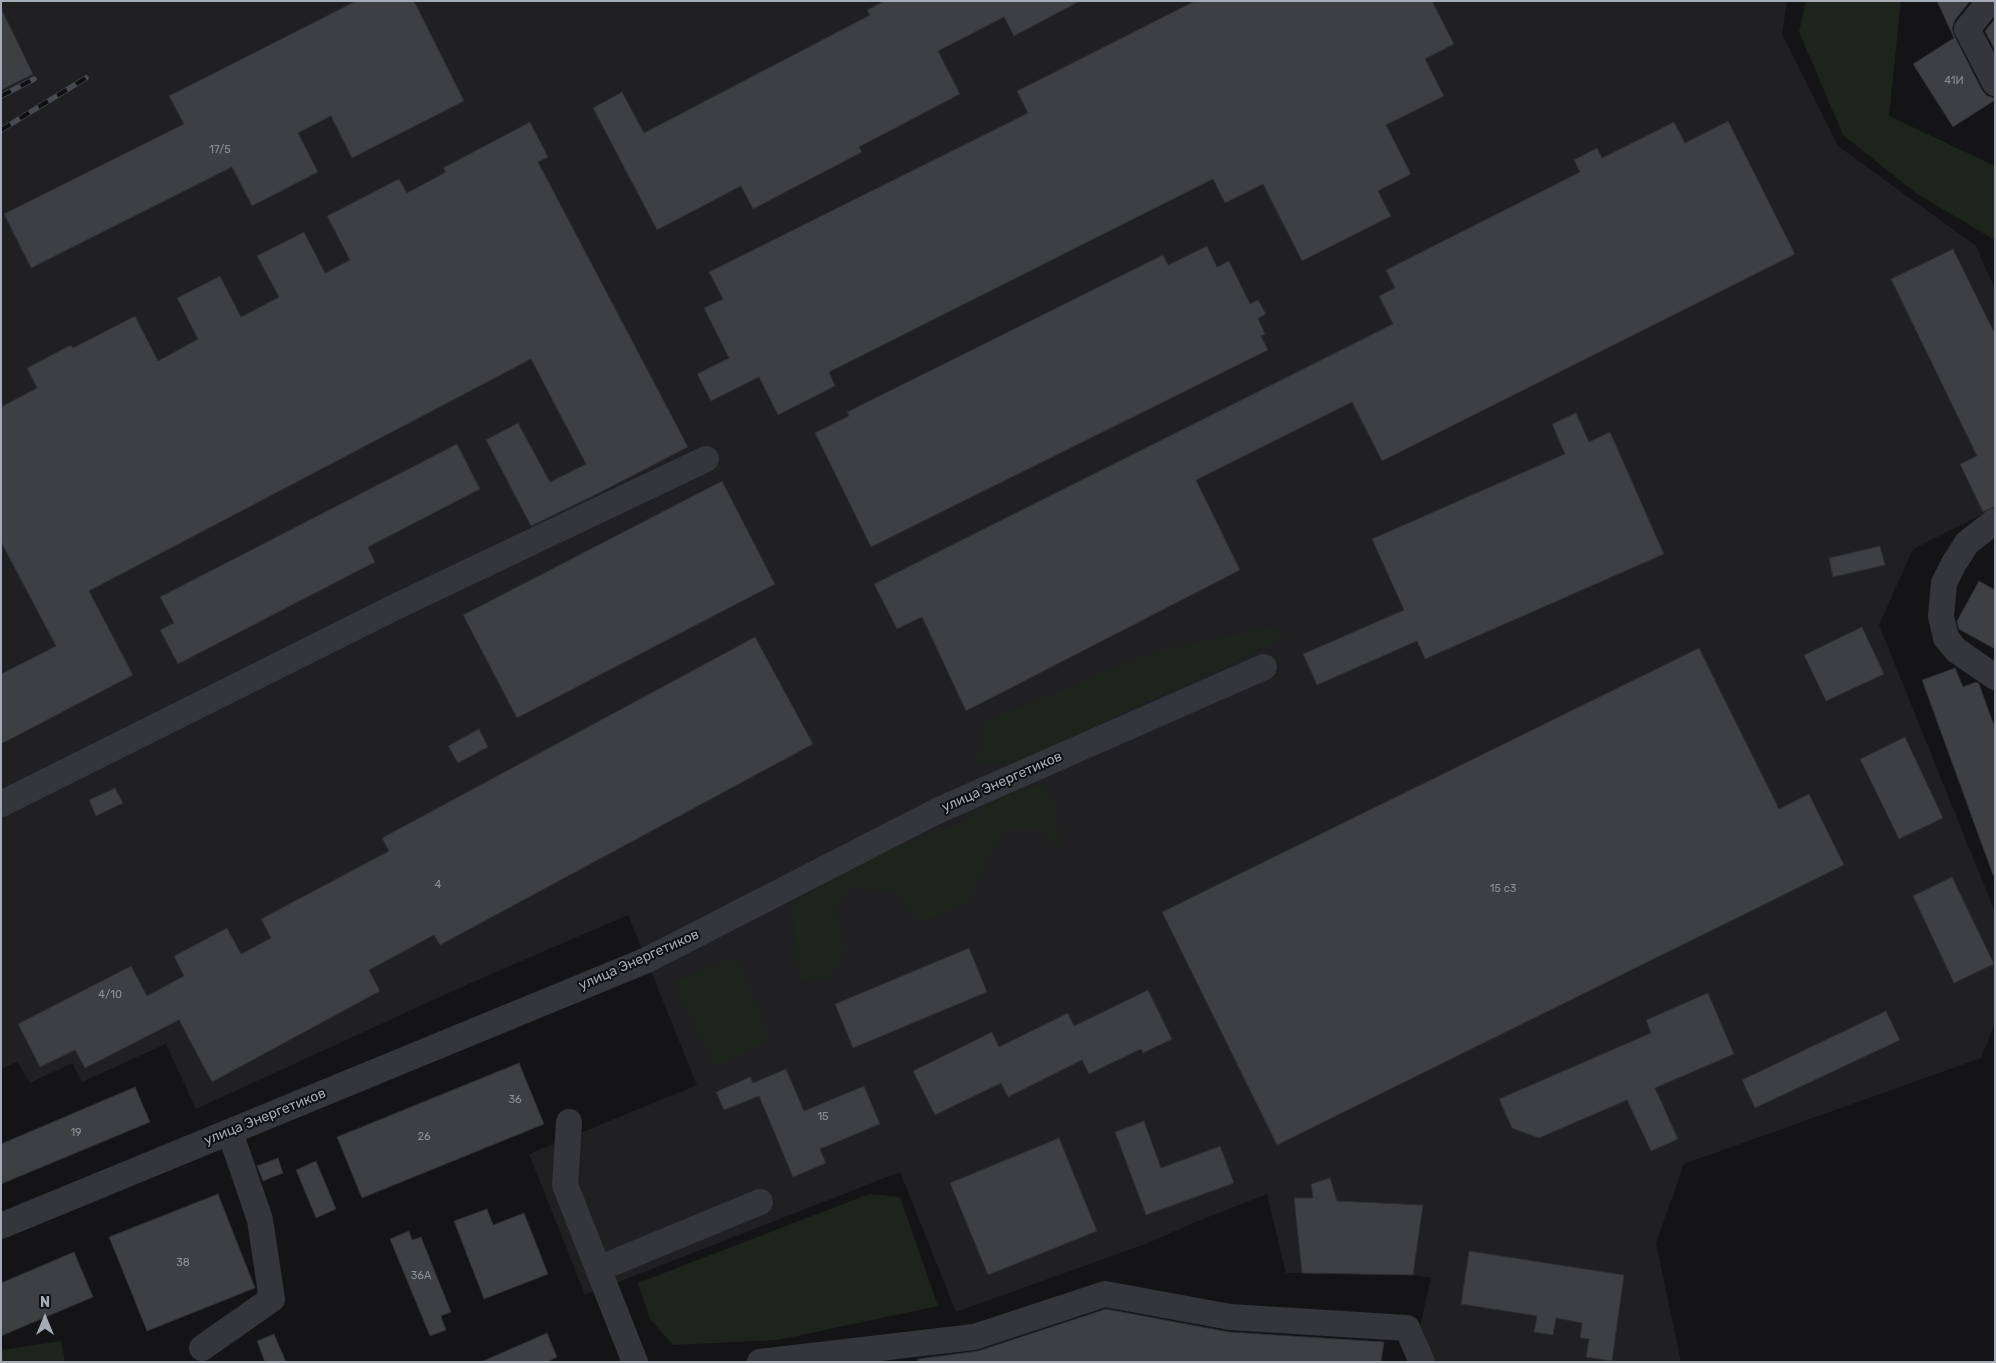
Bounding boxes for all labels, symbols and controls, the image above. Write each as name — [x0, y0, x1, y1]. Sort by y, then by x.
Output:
house number: 41И — [1944, 74, 1964, 88]
house number: 17/5 — [209, 143, 231, 157]
street label: улица Энергетиков — [939, 748, 1065, 816]
house number: 4 — [435, 878, 441, 892]
house number: 15 с3 — [1490, 882, 1516, 896]
street label: улица Энергетиков — [576, 926, 702, 994]
house number: 4/10 — [98, 988, 122, 1002]
street label: улица Энергетиков — [202, 1085, 328, 1149]
house number: 36 — [508, 1093, 522, 1107]
house number: 15 — [817, 1110, 829, 1124]
house number: 19 — [70, 1126, 82, 1140]
house number: 26 — [417, 1130, 431, 1144]
house number: 38 — [176, 1256, 190, 1270]
house number: 36А — [411, 1269, 431, 1283]
north arrow — [20, 1293, 70, 1343]
text: N — [40, 1294, 50, 1311]

